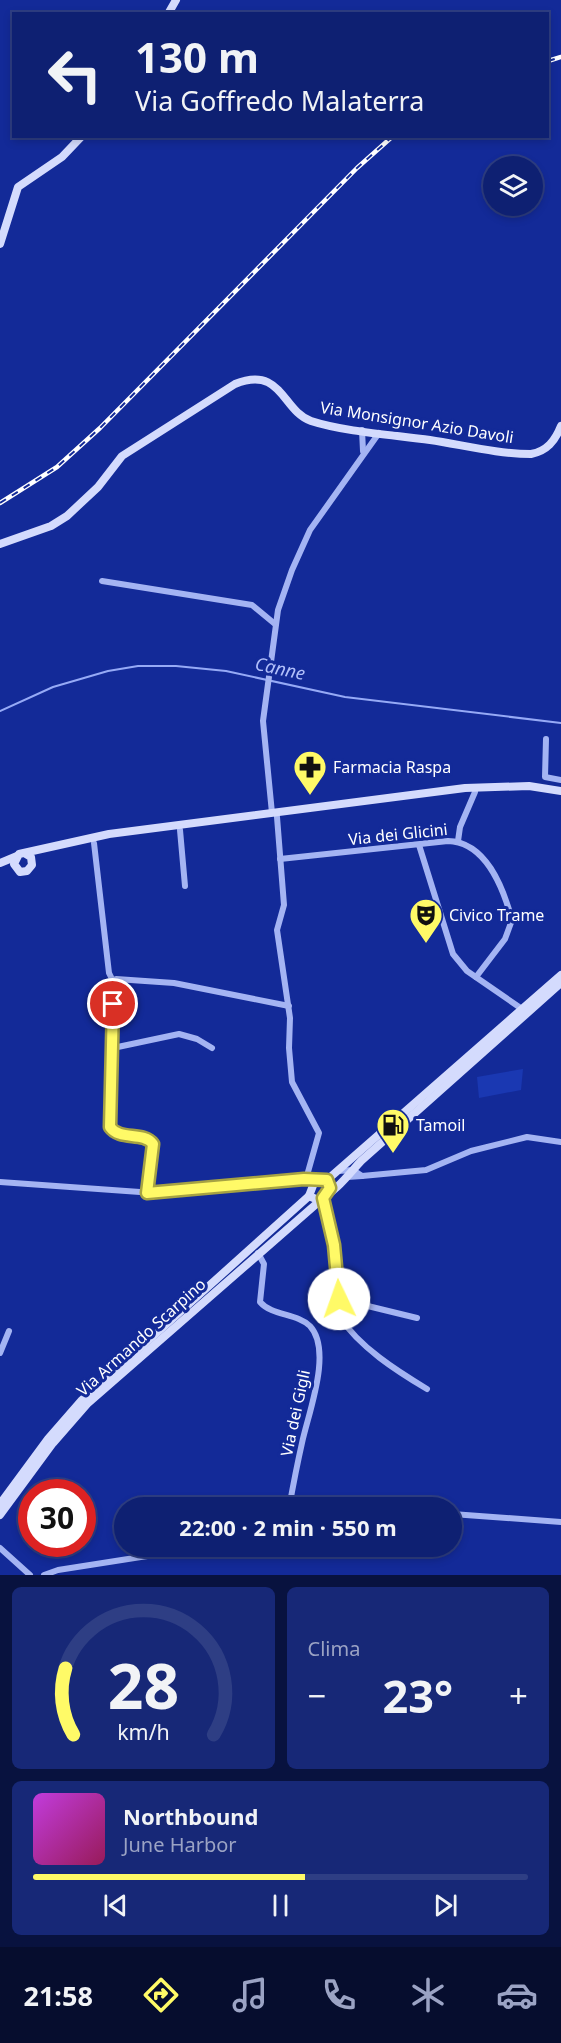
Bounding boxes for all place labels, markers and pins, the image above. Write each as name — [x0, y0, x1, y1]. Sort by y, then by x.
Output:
pharmacy icon: Farmacia Raspa — [292, 749, 328, 796]
place label: Farmacia Raspa — [333, 756, 451, 778]
theatre icon: Civico Trame — [408, 897, 444, 944]
place label: Civico Trame — [449, 904, 544, 926]
pin — [87, 978, 138, 1029]
fuel station icon: Tamoil — [375, 1107, 411, 1154]
place label: Tamoil — [416, 1114, 466, 1136]

